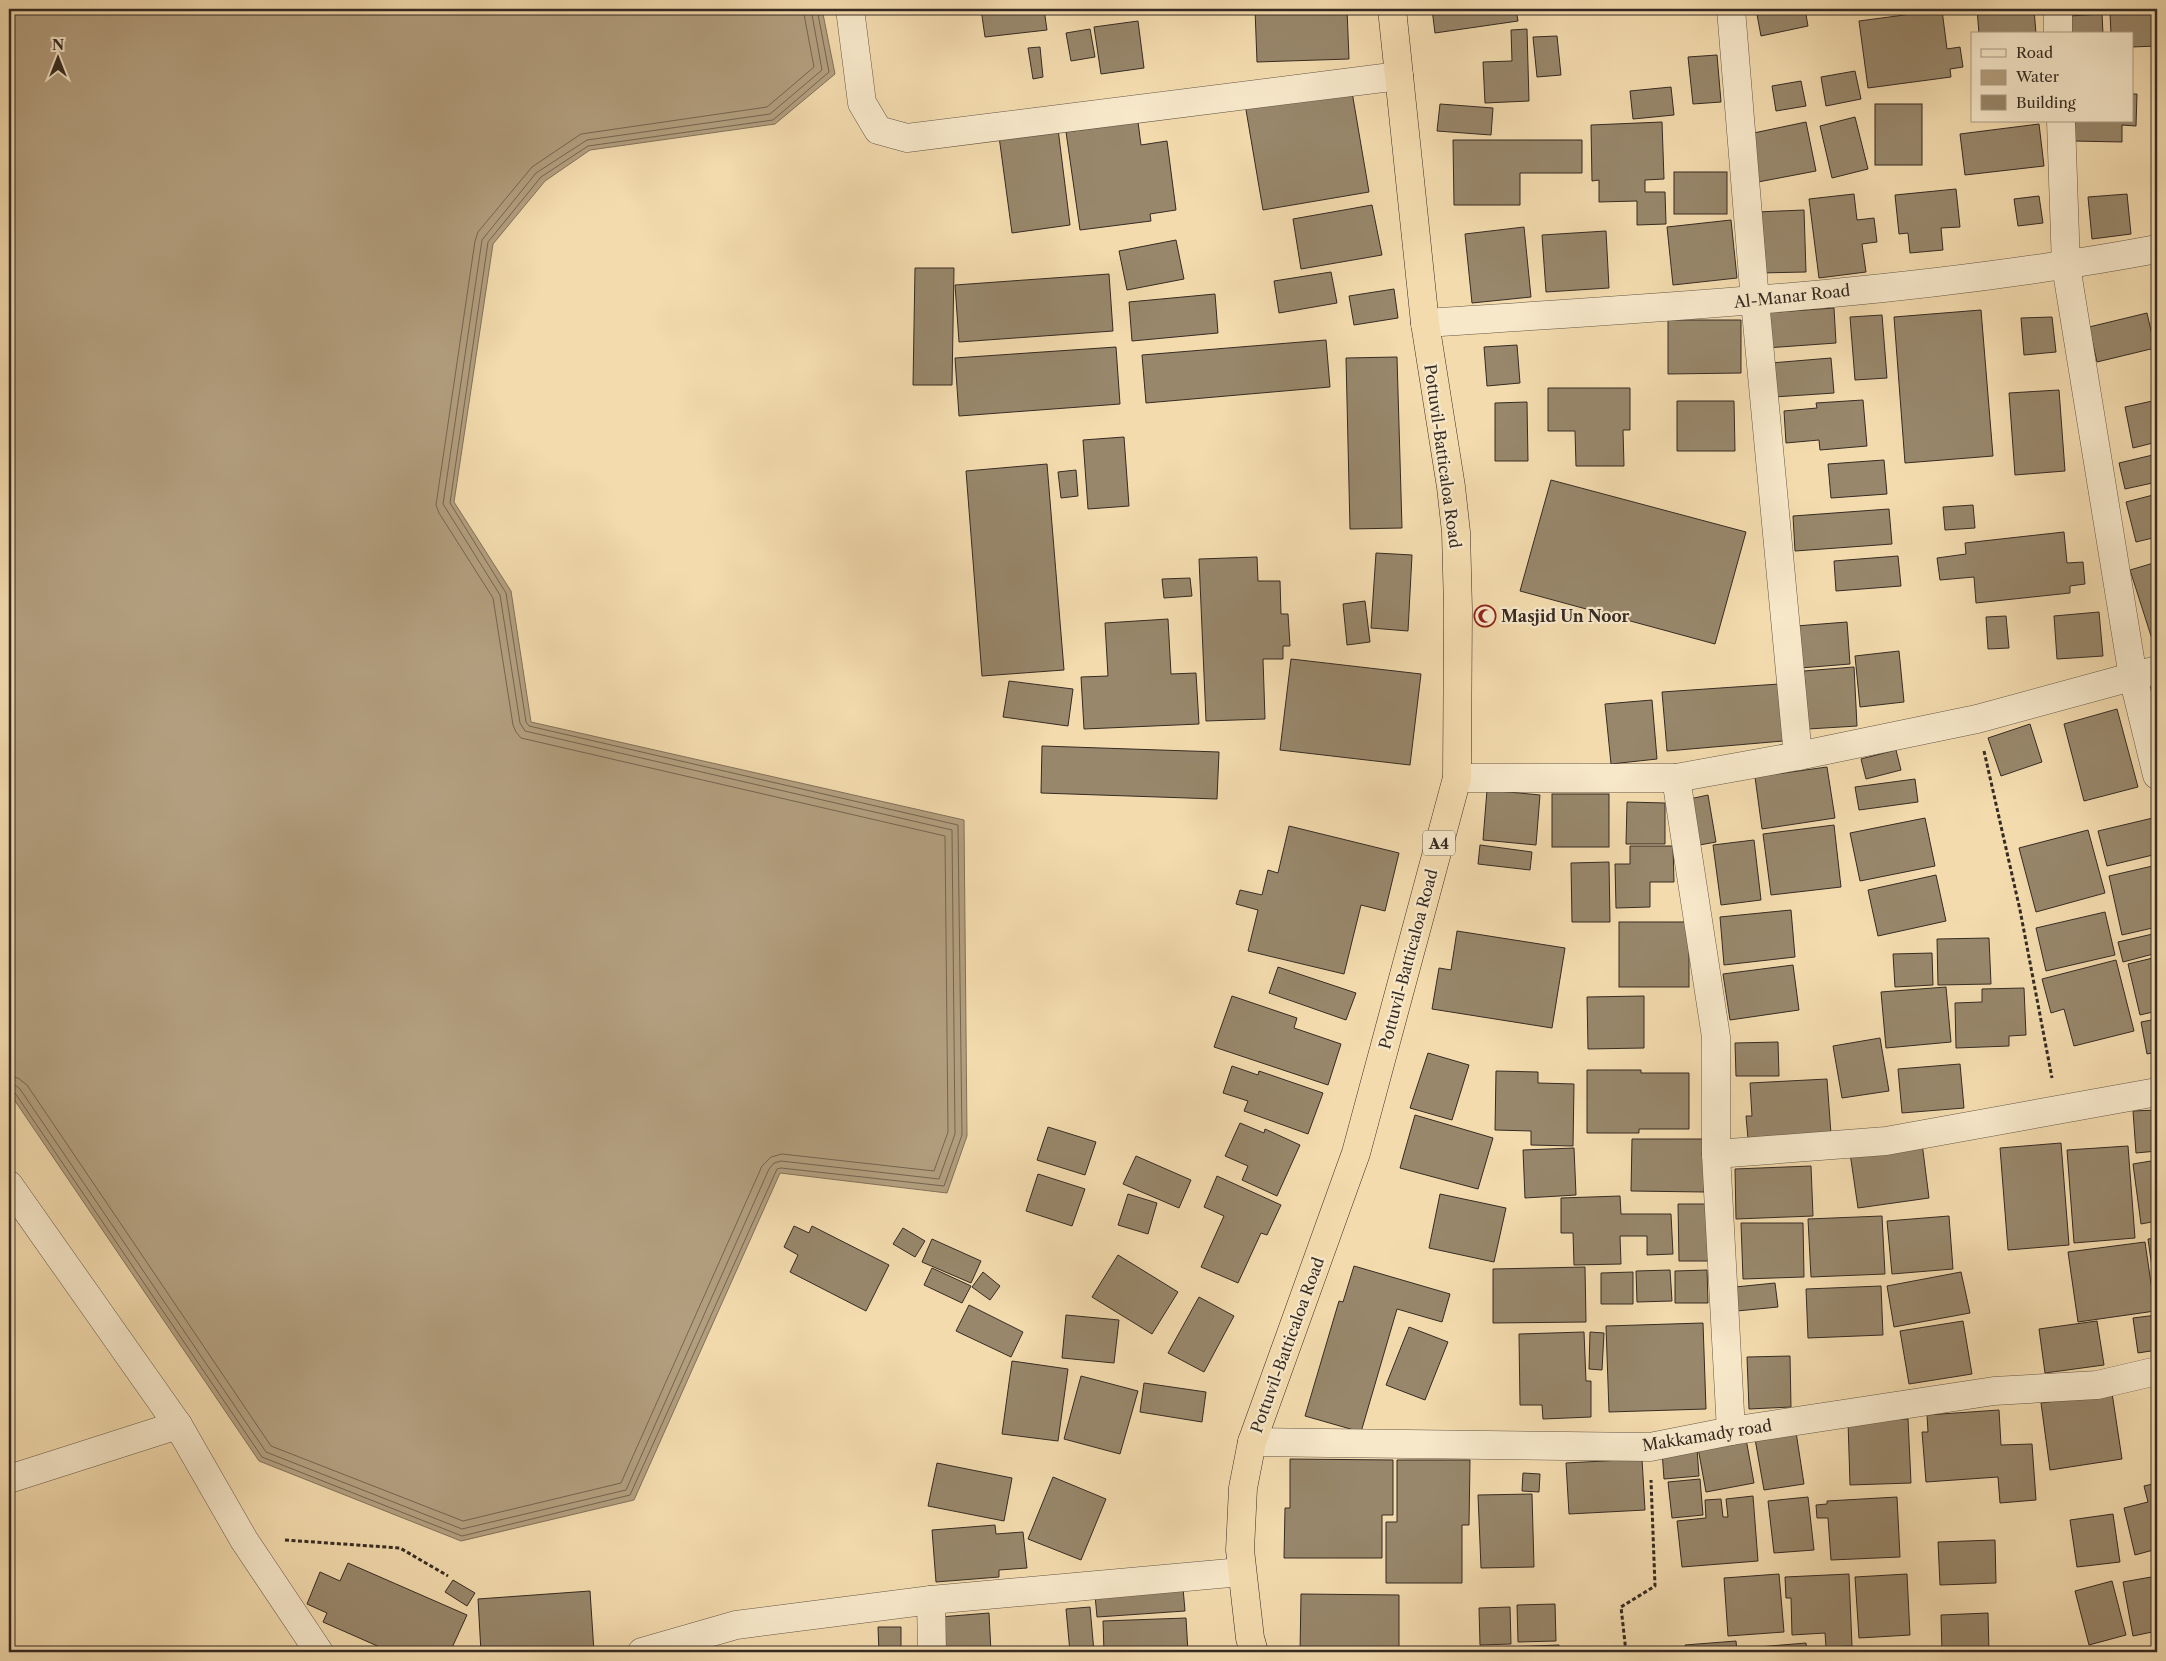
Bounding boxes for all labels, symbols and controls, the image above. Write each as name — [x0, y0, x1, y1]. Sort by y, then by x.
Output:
north arrow — [32, 32, 82, 82]
legend — [1971, 32, 2134, 122]
text: N — [52, 36, 64, 54]
text: Road — [2016, 43, 2053, 62]
text: Water — [2015, 67, 2060, 86]
text: Building — [2016, 93, 2076, 112]
street label: Al-Manar Road — [1732, 280, 1851, 312]
street label: Pottuvil-Batticaloa Road — [1420, 363, 1466, 550]
mosque icon: Masjid Un Noor — [1473, 604, 1497, 628]
place label: Masjid Un Noor — [1501, 606, 1630, 626]
road number: A4 — [1423, 830, 1455, 856]
street label: Pottuvil-Batticaloa Road — [1374, 866, 1442, 1051]
street label: Pottuvil-Batticaloa Road — [1246, 1254, 1328, 1436]
street label: Makkamady road — [1641, 1415, 1774, 1455]

